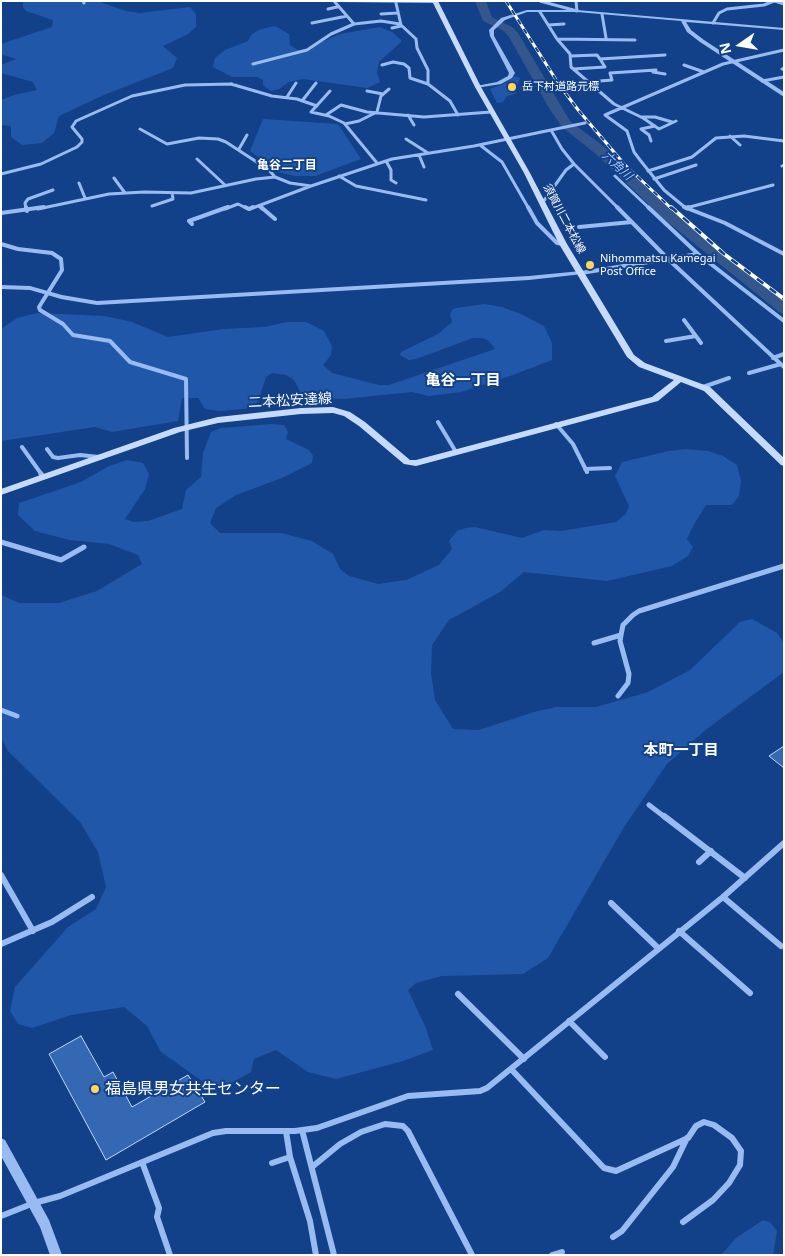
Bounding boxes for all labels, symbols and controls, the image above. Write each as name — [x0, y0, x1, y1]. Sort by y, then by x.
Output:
north arrow — [715, 20, 765, 70]
text: N — [714, 41, 735, 56]
place label: 岳下村道路元標 — [522, 80, 599, 94]
marker: 岳下村道路元標 — [506, 81, 518, 93]
water label: 六角川 — [599, 148, 635, 184]
district label: 亀谷二丁目 — [257, 159, 317, 173]
street label: 須賀川二本松線 — [540, 182, 588, 256]
place label: Nihommatsu Kamegai Post Office — [600, 252, 716, 278]
marker: Nihommatsu Kamegai Post Office — [584, 259, 596, 271]
district label: 亀谷一丁目 — [426, 372, 500, 390]
street label: 二本松安達線 — [248, 390, 332, 412]
district label: 本町一丁目 — [644, 742, 718, 760]
place label: 福島県男女共生センター — [105, 1079, 281, 1099]
marker: 福島県男女共生センター — [89, 1083, 101, 1095]

